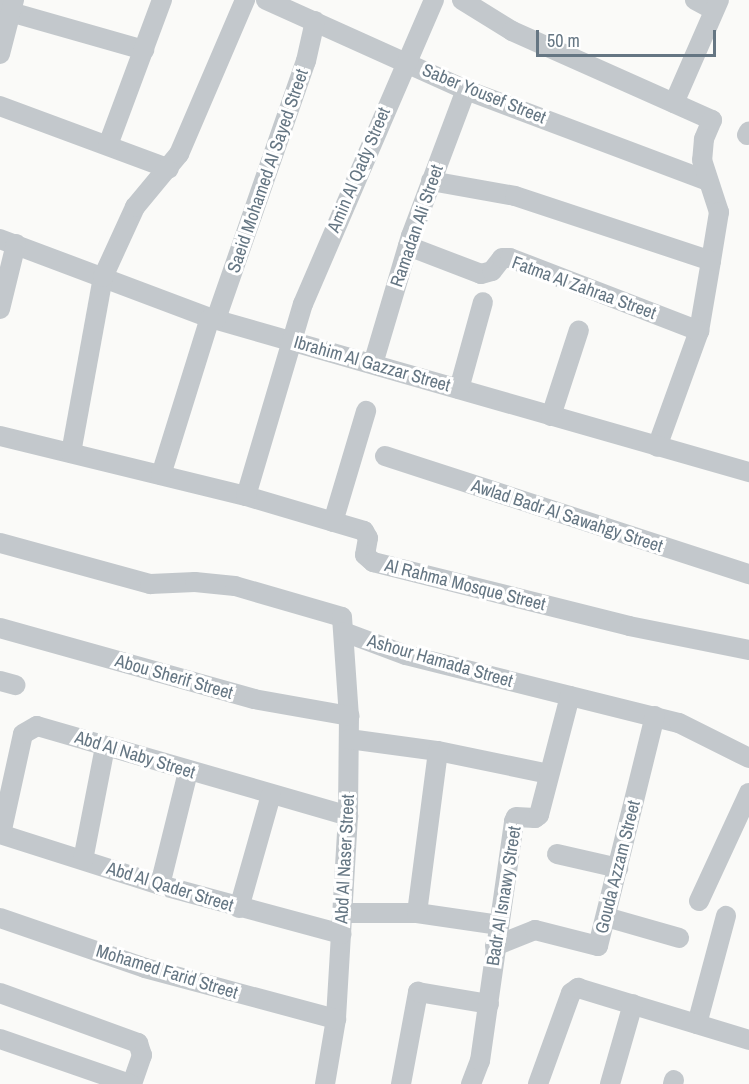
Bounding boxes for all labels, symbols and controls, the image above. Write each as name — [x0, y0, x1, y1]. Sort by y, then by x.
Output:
scale bar — [539, 18, 719, 56]
text: 50 m — [547, 28, 580, 53]
street label: Saber Yousef Street — [419, 59, 549, 129]
street label: Saeid Mohamed Al Sayed Street — [223, 66, 313, 276]
street label: Amin Al Qady Street — [323, 104, 395, 236]
street label: Ramadan Ali Street — [386, 162, 448, 290]
street label: Fatma Al Zahraa Street — [509, 252, 659, 324]
street label: Ibrahim Al Gazzar Street — [291, 331, 453, 397]
street label: Awlad Badr Al Sawahgy Street — [468, 475, 666, 557]
street label: Al Rahma Mosque Street — [382, 555, 548, 615]
street label: Ashour Hamada Street — [365, 630, 515, 692]
street label: Abou Sherif Street — [113, 650, 235, 704]
street label: Abd Al Naby Street — [72, 726, 198, 784]
street label: Abd Al Naser Street — [331, 793, 359, 925]
street label: Gouda Azzam Street — [591, 798, 645, 936]
street label: Badr Al Isnawy Street — [482, 824, 526, 968]
street label: Abd Al Qader Street — [104, 857, 236, 917]
street label: Mohamed Farid Street — [94, 940, 240, 1004]

